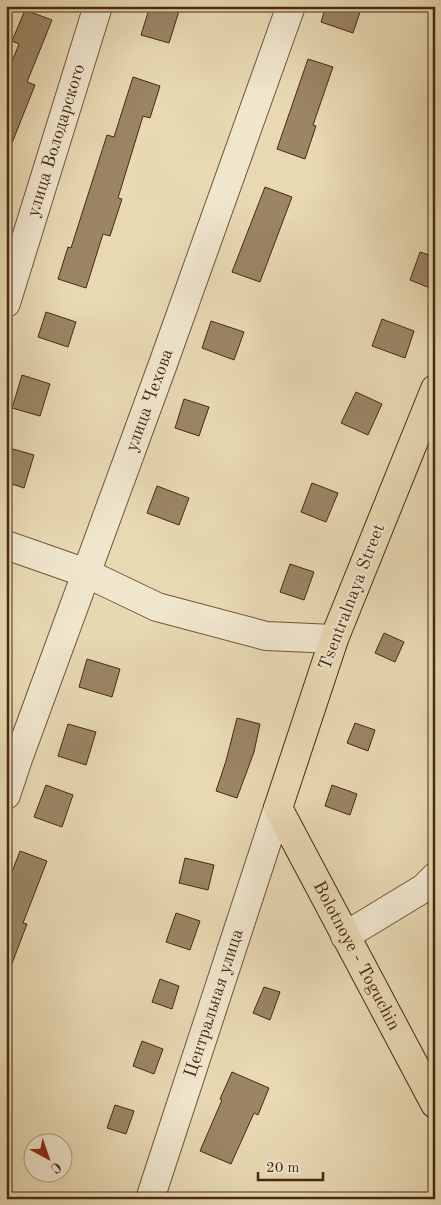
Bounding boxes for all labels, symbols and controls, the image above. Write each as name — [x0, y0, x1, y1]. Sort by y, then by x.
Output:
street label: улица Володарского — [24, 62, 88, 219]
street label: улица Чехова — [123, 346, 177, 454]
street label: Tsentralnaya Street — [316, 521, 388, 673]
street label: Bolotnoye - Toguchin — [310, 878, 403, 1034]
street label: Центральная улица — [181, 927, 247, 1080]
north arrow — [22, 1132, 72, 1182]
scale bar — [258, 1150, 324, 1182]
text: С — [48, 1159, 64, 1176]
text: 20 m — [266, 1161, 300, 1176]

